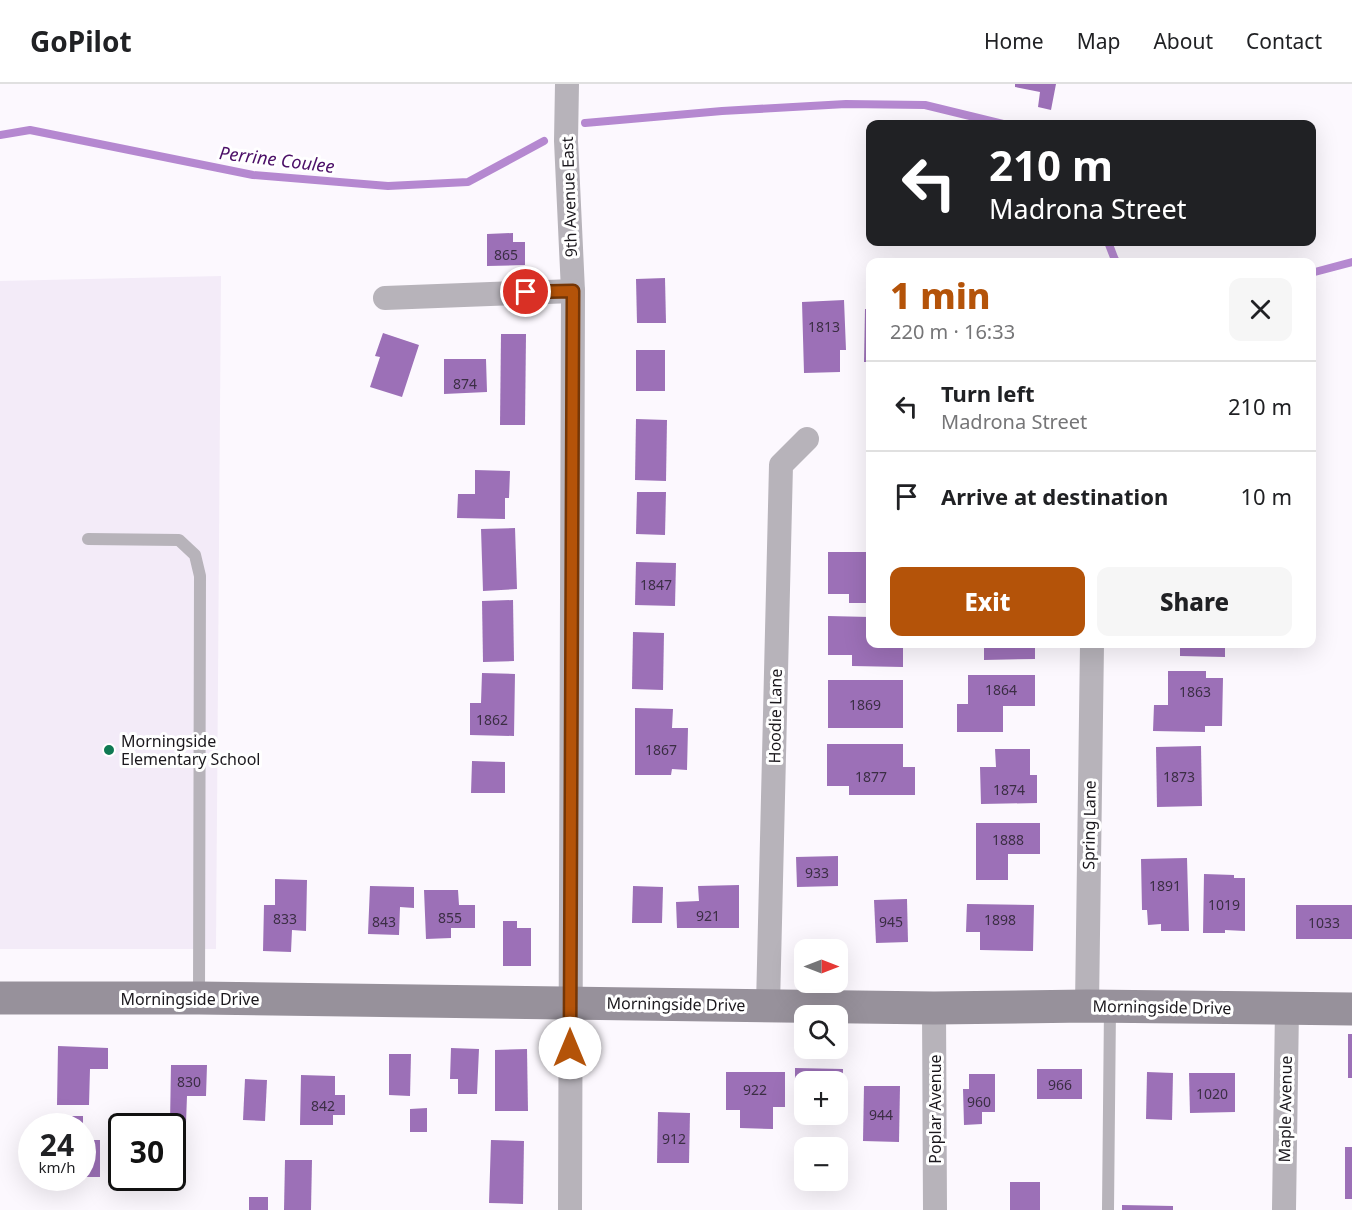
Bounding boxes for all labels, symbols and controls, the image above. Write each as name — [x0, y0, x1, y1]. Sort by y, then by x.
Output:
text: GoPilot — [30, 22, 132, 60]
text: Home — [984, 27, 1044, 55]
text: Map — [1077, 27, 1120, 55]
text: About — [1153, 27, 1213, 55]
text: Contact — [1246, 27, 1322, 55]
street label: 9th Avenue East — [556, 136, 582, 258]
text: 210 m — [989, 136, 1113, 193]
water label: Perrine Coulee — [218, 140, 336, 178]
icon: left — [890, 144, 968, 222]
text: Madrona Street — [989, 190, 1186, 227]
house number: 865 — [494, 245, 518, 264]
pin — [500, 266, 551, 317]
text: 1 min — [890, 271, 991, 320]
icon: arrive — [509, 275, 542, 308]
button: close — [1229, 278, 1292, 341]
house number: 1813 — [808, 317, 840, 336]
text: 220 m · 16:33 — [890, 318, 1015, 345]
house number: 874 — [453, 374, 477, 393]
text: Turn left — [941, 378, 1035, 408]
icon: left — [890, 390, 923, 423]
text: 210 m — [1228, 391, 1292, 421]
text: Madrona Street — [941, 408, 1087, 435]
icon: arrive — [890, 480, 923, 513]
text: Arrive at destination — [941, 481, 1168, 511]
text: 10 m — [1241, 481, 1292, 511]
button: Exit — [890, 567, 1085, 636]
button: Share — [1097, 567, 1292, 636]
house number: 1847 — [640, 575, 672, 594]
street label: Hoodie Lane — [763, 668, 787, 764]
house number: 1864 — [985, 680, 1017, 699]
house number: 1863 — [1179, 682, 1211, 701]
house number: 1869 — [849, 695, 881, 714]
house number: 1862 — [476, 710, 508, 729]
place label: Morningside Elementary School — [121, 730, 260, 770]
house number: 1867 — [645, 740, 677, 759]
marker: Morningside Elementary School — [102, 743, 116, 757]
house number: 1877 — [855, 767, 887, 786]
house number: 1873 — [1163, 767, 1195, 786]
house number: 1874 — [993, 780, 1025, 799]
street label: Spring Lane — [1077, 780, 1101, 870]
house number: 1888 — [992, 830, 1024, 849]
house number: 933 — [805, 863, 829, 882]
house number: 1891 — [1149, 876, 1181, 895]
house number: 1019 — [1208, 895, 1240, 914]
house number: 921 — [696, 906, 720, 925]
house number: 855 — [438, 908, 462, 927]
house number: 833 — [273, 909, 297, 928]
house number: 1898 — [984, 910, 1016, 929]
house number: 843 — [372, 912, 396, 931]
house number: 945 — [879, 912, 903, 931]
house number: 1033 — [1308, 913, 1340, 932]
north arrow — [794, 939, 848, 993]
map controls — [794, 939, 848, 1191]
street label: Morningside Drive — [121, 988, 259, 1010]
street label: Morningside Drive — [606, 992, 746, 1016]
street label: Morningside Drive — [1092, 995, 1232, 1019]
button: search — [794, 1005, 848, 1059]
position arrow — [538, 1016, 602, 1080]
street label: Poplar Avenue — [924, 1054, 946, 1164]
street label: Maple Avenue — [1273, 1055, 1297, 1163]
button: + — [794, 1071, 848, 1125]
house number: 830 — [177, 1072, 201, 1091]
house number: 966 — [1048, 1075, 1072, 1094]
house number: 922 — [743, 1080, 767, 1099]
house number: 1020 — [1196, 1084, 1228, 1103]
house number: 960 — [967, 1092, 991, 1111]
house number: 842 — [311, 1096, 335, 1115]
house number: 944 — [869, 1105, 893, 1124]
speed limit sign: 30 — [108, 1113, 186, 1191]
text: 24 — [40, 1124, 74, 1165]
house number: 912 — [662, 1129, 686, 1148]
button: − — [794, 1137, 848, 1191]
text: km/h — [39, 1157, 75, 1177]

